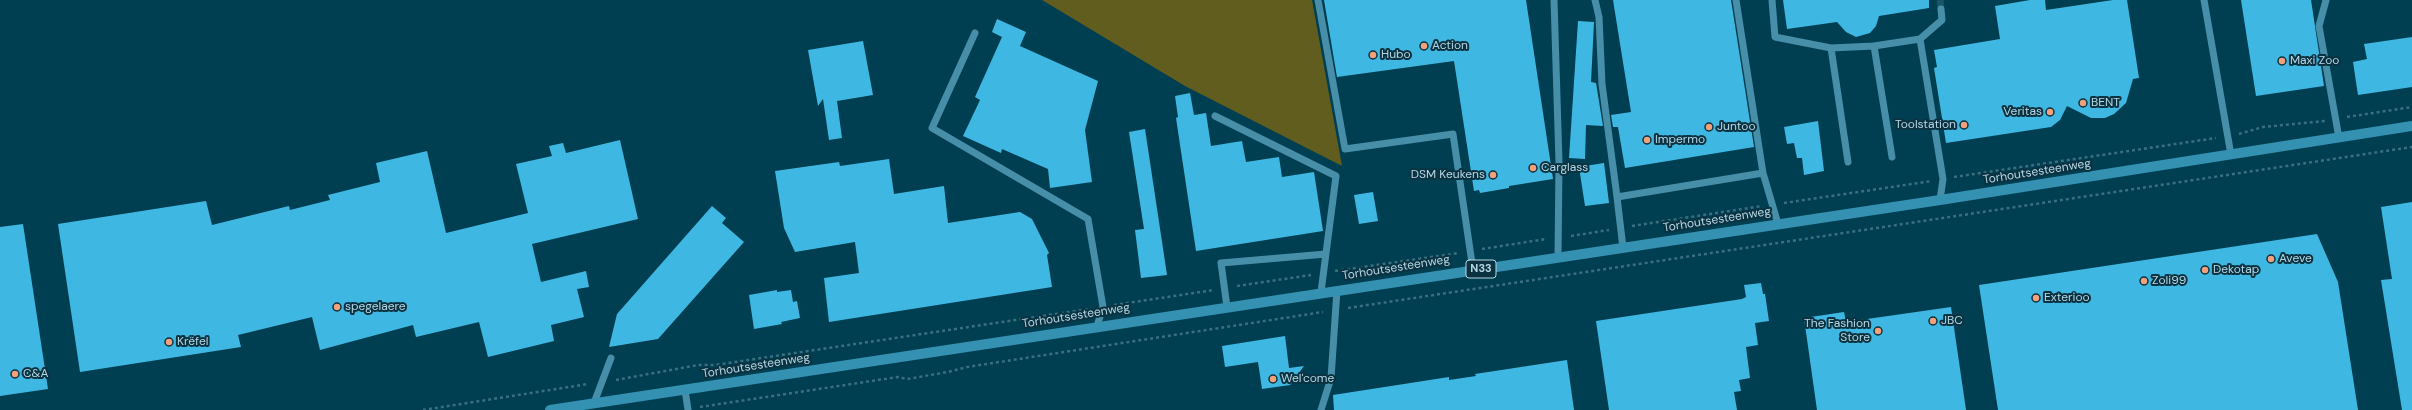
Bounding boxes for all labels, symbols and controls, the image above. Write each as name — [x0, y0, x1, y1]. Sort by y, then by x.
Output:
place label: Action — [1432, 39, 1468, 53]
marker: Action — [1419, 41, 1429, 51]
place label: Hubo — [1381, 48, 1411, 62]
marker: Hubo — [1368, 50, 1378, 60]
place label: Maxi Zoo — [2290, 54, 2339, 68]
marker: Maxi Zoo — [2277, 56, 2287, 66]
place label: BENT — [2091, 96, 2120, 110]
marker: BENT — [2078, 98, 2088, 108]
place label: Veritas — [2003, 105, 2042, 119]
marker: Veritas — [2045, 107, 2055, 117]
place label: Toolstation — [1895, 118, 1956, 132]
place label: Juntoo — [1717, 120, 1756, 134]
marker: Toolstation — [1959, 120, 1969, 130]
marker: Juntoo — [1704, 122, 1714, 132]
place label: Impermo — [1655, 133, 1705, 147]
marker: Impermo — [1642, 135, 1652, 145]
street label: Torhoutsesteenweg — [1982, 156, 2092, 188]
place label: Carglass — [1541, 161, 1588, 175]
marker: Carglass — [1528, 163, 1538, 173]
place label: DSM Keukens — [1411, 168, 1485, 182]
marker: DSM Keukens — [1488, 170, 1498, 180]
street label: Torhoutsesteenweg — [1662, 204, 1772, 236]
street label: Torhoutsesteenweg — [1341, 252, 1451, 284]
place label: Aveve — [2279, 252, 2312, 266]
marker: Aveve — [2266, 254, 2276, 264]
road number: N33 — [1466, 260, 1496, 278]
place label: Dekotap — [2213, 263, 2259, 277]
marker: Dekotap — [2200, 265, 2210, 275]
place label: Zoli99 — [2152, 274, 2186, 288]
marker: Zoli99 — [2139, 276, 2149, 286]
place label: Exterioo — [2044, 291, 2090, 305]
marker: Exterioo — [2031, 293, 2041, 303]
place label: spegelaere — [345, 300, 406, 314]
street label: Torhoutsesteenweg — [1021, 300, 1131, 332]
marker: spegelaere — [332, 302, 342, 312]
place label: JBC — [1941, 314, 1963, 328]
marker: JBC — [1928, 316, 1938, 326]
place label: The Fashion Store — [1804, 317, 1870, 345]
marker: The Fashion Store — [1873, 326, 1883, 336]
place label: Krëfel — [177, 335, 208, 349]
marker: Krëfel — [164, 337, 174, 347]
street label: Torhoutsesteenweg — [701, 350, 811, 382]
place label: C&A — [23, 367, 48, 381]
marker: C&A — [10, 369, 20, 379]
place label: Wel'come — [1281, 372, 1334, 386]
marker: Wel'come — [1268, 374, 1278, 384]

